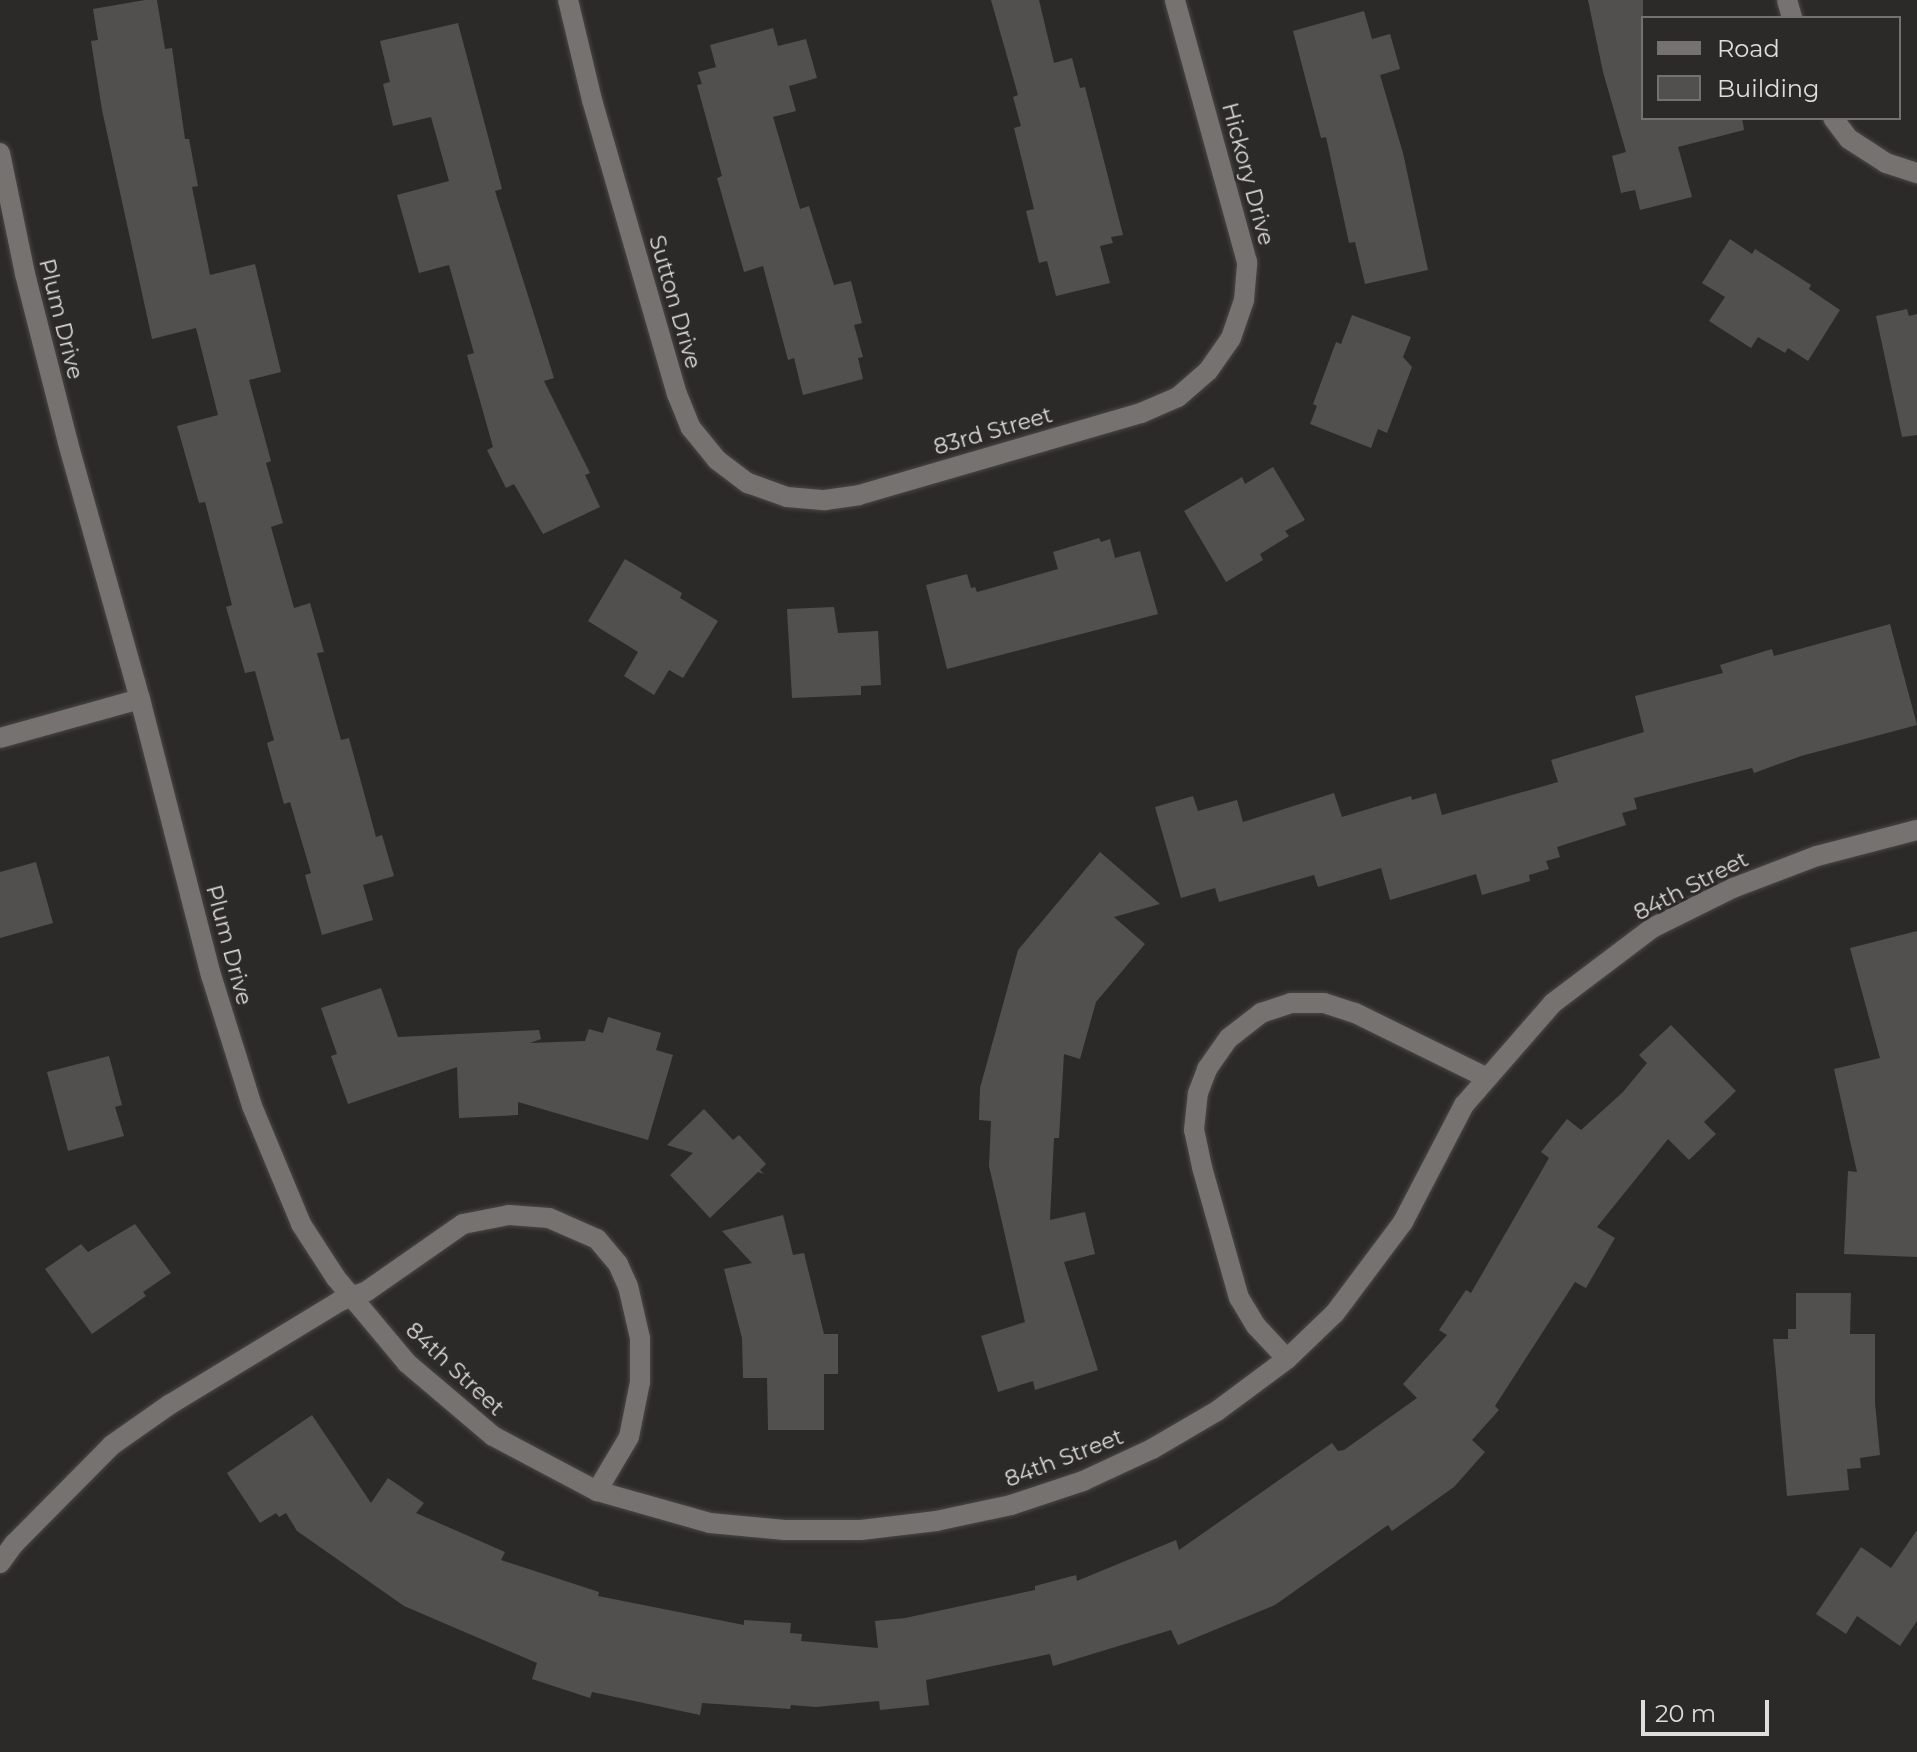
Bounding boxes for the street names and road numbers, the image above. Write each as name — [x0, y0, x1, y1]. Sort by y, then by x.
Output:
street label: Hickory Drive — [1216, 100, 1280, 248]
street label: Sutton Drive — [643, 232, 707, 372]
street label: Plum Drive — [33, 256, 89, 382]
street label: 83rd Street — [931, 401, 1055, 461]
street label: 84th Street — [1629, 846, 1753, 926]
street label: Plum Drive — [200, 882, 258, 1008]
street label: 84th Street — [400, 1317, 510, 1421]
street label: 84th Street — [1001, 1423, 1127, 1493]

